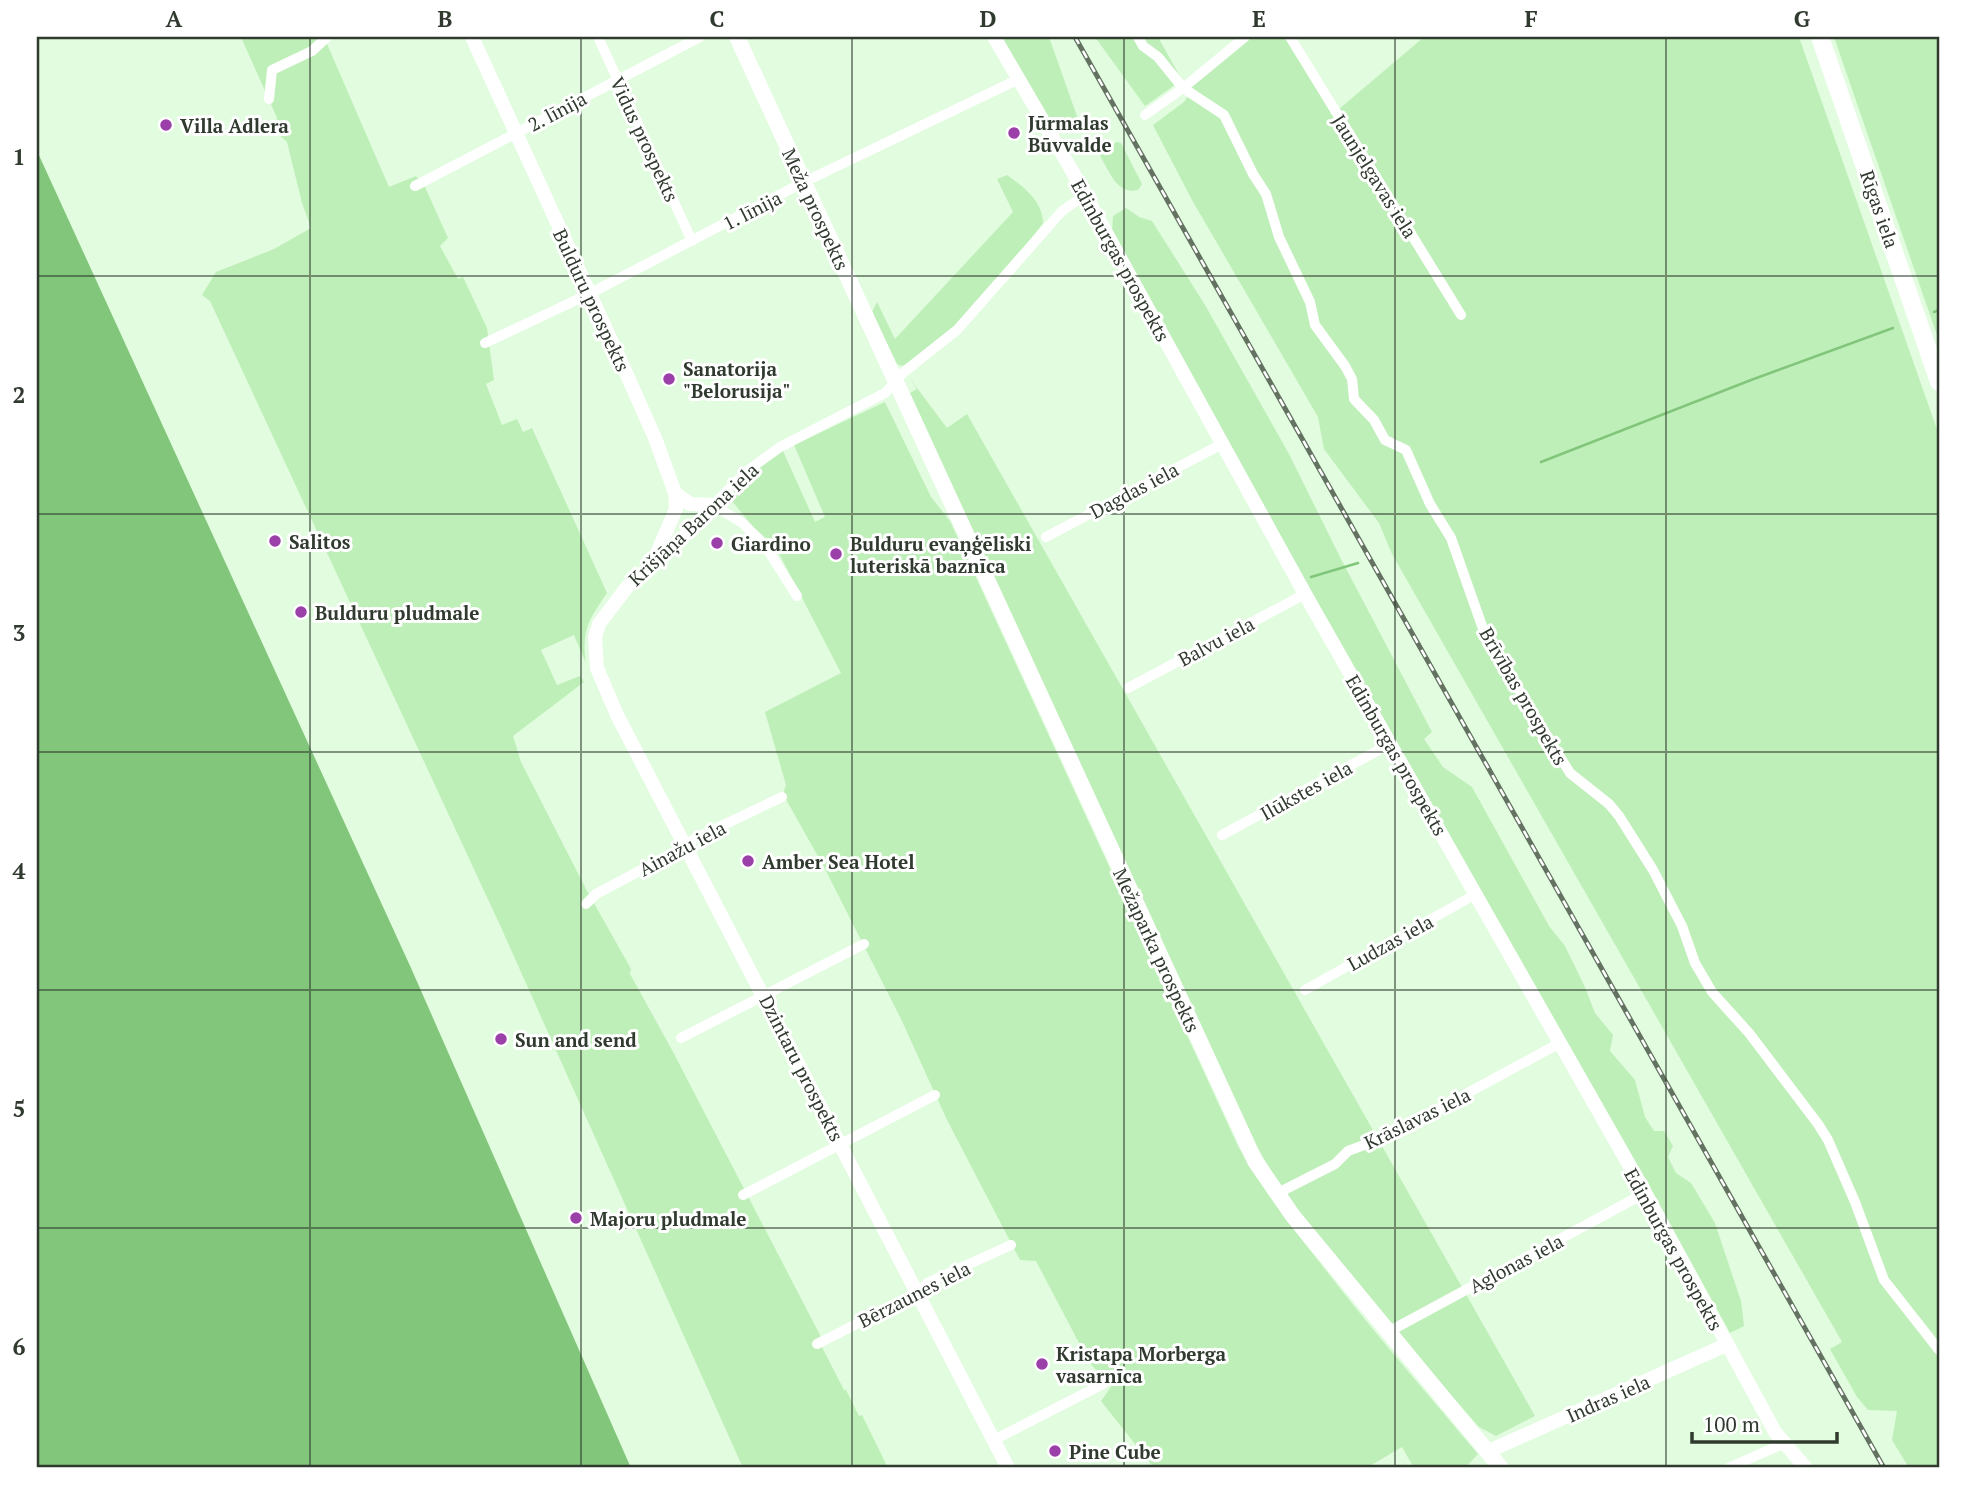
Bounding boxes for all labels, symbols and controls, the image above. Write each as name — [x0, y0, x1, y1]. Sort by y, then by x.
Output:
text: A — [166, 3, 183, 34]
text: B — [438, 3, 453, 34]
text: C — [710, 3, 725, 34]
text: D — [980, 3, 997, 34]
text: E — [1252, 3, 1266, 34]
text: F — [1524, 3, 1538, 34]
text: G — [1794, 3, 1811, 34]
street label: Vidus prospekts — [605, 72, 685, 206]
street label: 2. līnija — [523, 85, 591, 137]
street label: Jaunjelgavas iela — [1327, 109, 1423, 243]
place label: Jūrmalas Būvvalde — [1028, 110, 1112, 157]
place label: Villa Adlera — [180, 113, 289, 138]
marker: Villa Adlera — [158, 117, 174, 133]
marker: Jūrmalas Būvvalde — [1006, 125, 1022, 141]
text: 1 — [13, 141, 26, 172]
street label: Meža prospekts — [777, 144, 855, 274]
street label: Rīgas iela — [1855, 167, 1905, 252]
street label: Edinburgas prospekts — [1066, 174, 1176, 346]
street label: 1. līnija — [718, 184, 786, 235]
street label: Bulduru prospekts — [548, 225, 636, 375]
place label: Sanatorija "Belorusija" — [683, 356, 791, 403]
marker: Sanatorija "Belorusija" — [661, 371, 677, 387]
text: 2 — [13, 379, 26, 410]
street label: Dagdas iela — [1085, 456, 1183, 524]
street label: Krišjāņa Barona iela — [623, 457, 764, 592]
place label: Salitos — [289, 529, 351, 554]
place label: Giardino — [731, 531, 811, 556]
place label: Bulduru evaņģēliski luteriskā baznīca — [850, 531, 1031, 578]
marker: Salitos — [267, 533, 283, 549]
marker: Giardino — [709, 535, 725, 551]
marker: Bulduru evaņģēliski luteriskā baznīca — [828, 546, 844, 562]
place label: Bulduru pludmale — [315, 600, 480, 625]
marker: Bulduru pludmale — [293, 604, 309, 620]
street label: Balvu iela — [1174, 610, 1259, 671]
text: 3 — [13, 617, 26, 648]
street label: Brīvības prospekts — [1474, 623, 1574, 769]
street label: Edinburgas prospekts — [1341, 670, 1453, 840]
street label: Ilūkstes iela — [1256, 754, 1357, 826]
street label: Ainažu iela — [634, 814, 730, 881]
place label: Amber Sea Hotel — [762, 849, 915, 874]
marker: Amber Sea Hotel — [740, 853, 756, 869]
text: 4 — [13, 855, 26, 886]
street label: Mežaparka prospekts — [1108, 864, 1206, 1036]
street label: Ludzas iela — [1343, 908, 1438, 976]
street label: Dzintaru prospekts — [754, 991, 850, 1145]
place label: Sun and send — [515, 1027, 637, 1052]
marker: Sun and send — [493, 1031, 509, 1047]
street label: Krāslavas iela — [1360, 1081, 1475, 1155]
text: 5 — [13, 1093, 26, 1124]
street label: Edinburgas prospekts — [1619, 1163, 1729, 1335]
place label: Majoru pludmale — [590, 1206, 747, 1231]
marker: Majoru pludmale — [568, 1210, 584, 1226]
street label: Aglonas iela — [1465, 1228, 1568, 1298]
street label: Bērzaunes iela — [854, 1255, 975, 1333]
text: 6 — [13, 1331, 26, 1362]
place label: Kristapa Morberga vasarnīca — [1055, 1341, 1226, 1388]
marker: Kristapa Morberga vasarnīca — [1034, 1356, 1050, 1372]
street label: Indras iela — [1562, 1368, 1654, 1427]
scale bar — [1692, 1400, 1838, 1444]
text: 100 m — [1703, 1410, 1760, 1438]
place label: Pine Cube — [1069, 1439, 1161, 1464]
marker: Pine Cube — [1047, 1443, 1063, 1459]

